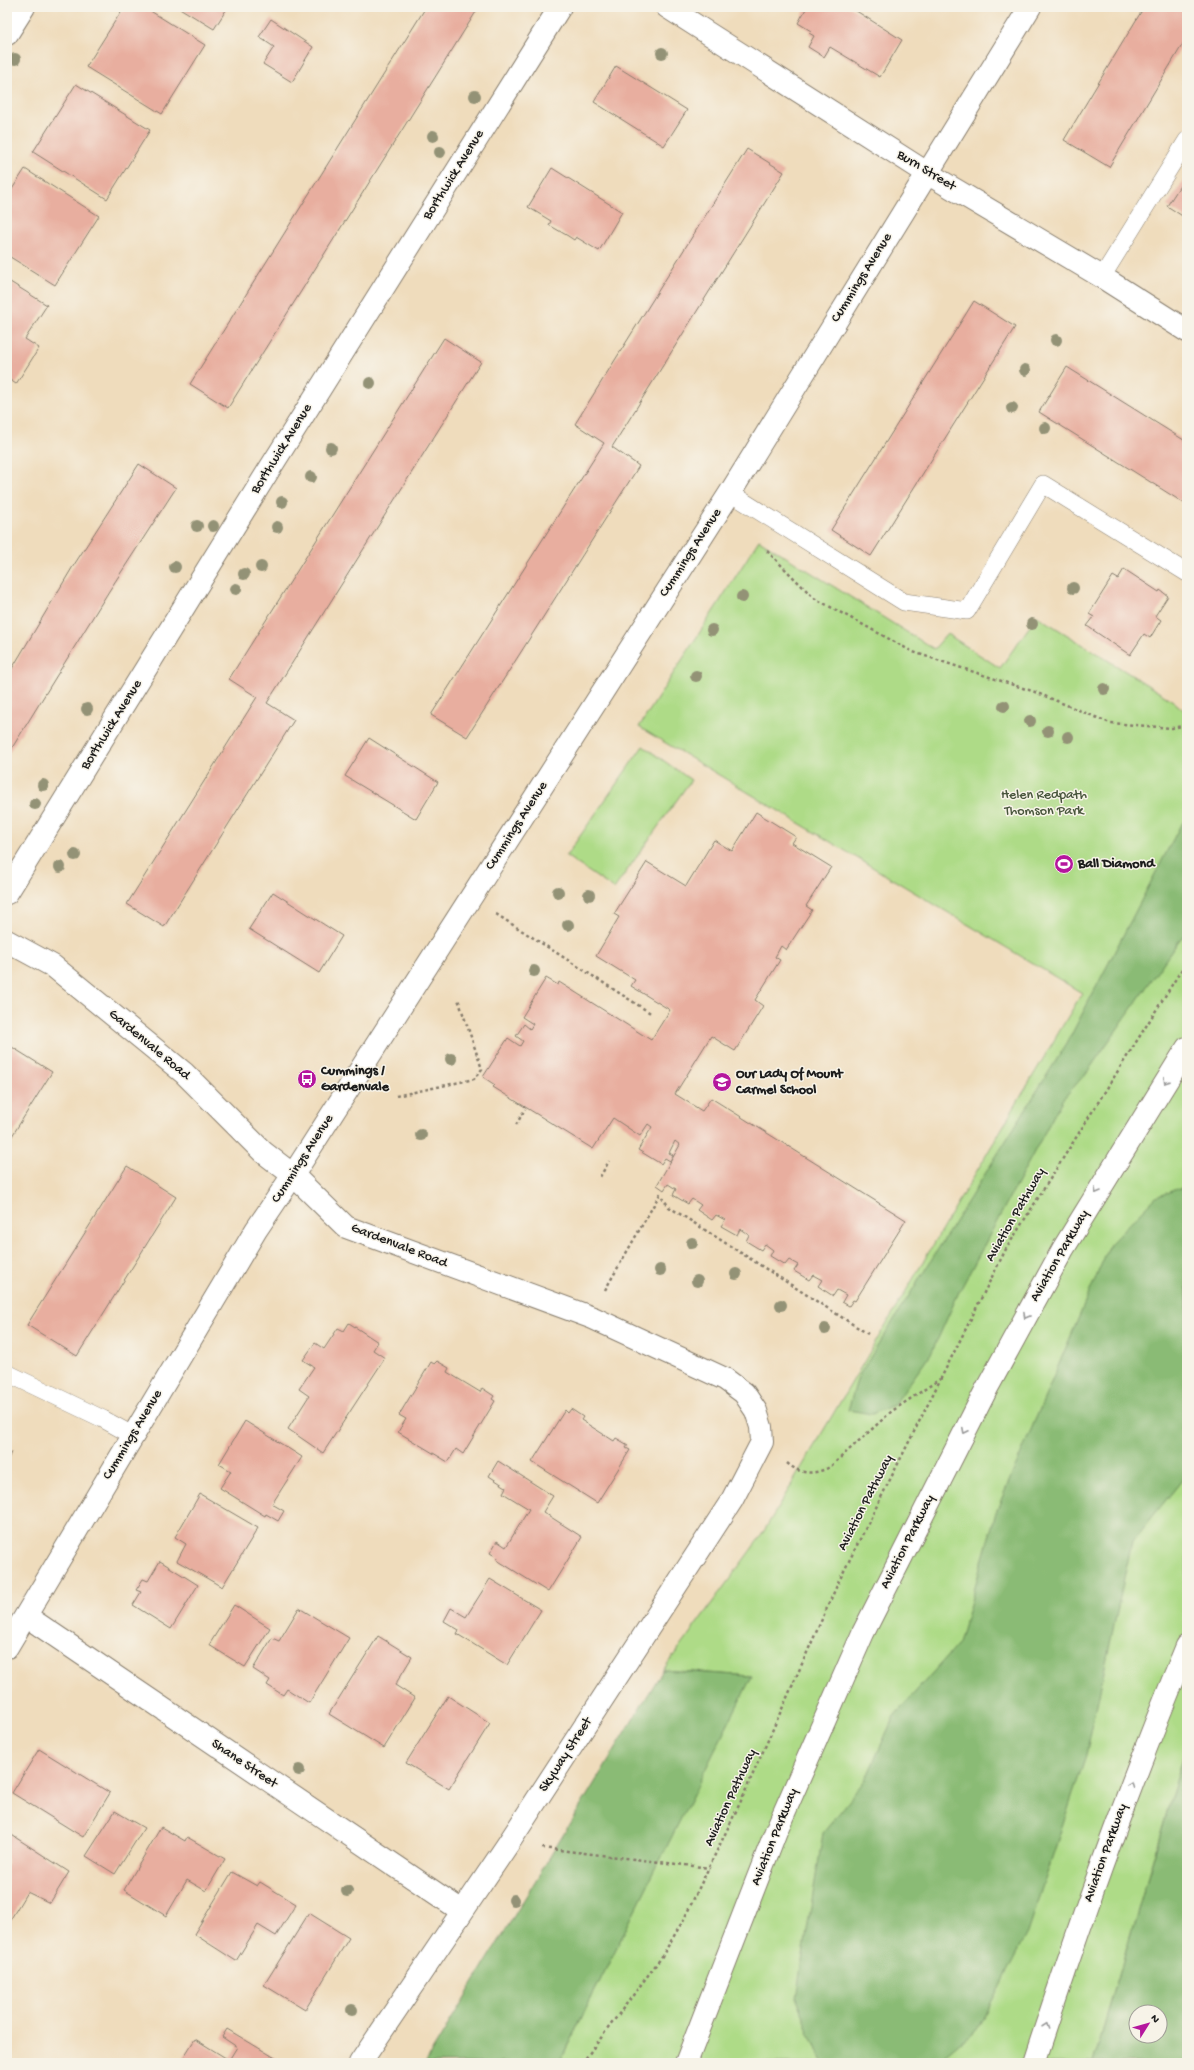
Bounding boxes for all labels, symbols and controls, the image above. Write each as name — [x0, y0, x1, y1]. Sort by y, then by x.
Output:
street label: Borthwick Avenue — [419, 126, 489, 224]
street label: Burn Street — [892, 146, 960, 196]
street label: Cummings Avenue — [828, 229, 897, 326]
street label: Borthwick Avenue — [247, 400, 317, 498]
street label: Cummings Avenue — [656, 505, 726, 601]
street label: Borthwick Avenue — [77, 676, 147, 774]
street label: Cummings Avenue — [482, 778, 552, 874]
park label: Helen Redpath Thomson Park — [1001, 787, 1088, 820]
sports icon: Ball Diamond — [1053, 853, 1075, 875]
place label: Ball Diamond — [1077, 856, 1156, 873]
street label: Gardenvale Road — [105, 1006, 195, 1085]
place label: Cummings / Gardenvale — [320, 1063, 390, 1096]
place label: Our Lady Of Mount Carmel School — [735, 1066, 844, 1099]
bus stop icon: Cummings / Gardenvale — [296, 1068, 318, 1090]
school or university icon: Our Lady Of Mount Carmel School — [711, 1071, 733, 1093]
one-way arrow — [1164, 1077, 1171, 1084]
street label: Cummings Avenue — [268, 1111, 338, 1207]
street label: Aviation Pathway — [982, 1165, 1050, 1265]
one-way arrow — [1095, 1187, 1102, 1194]
street label: Aviation Parkway — [1027, 1207, 1093, 1305]
street label: Gardenvale Road — [348, 1220, 451, 1273]
one-way arrow — [1023, 1312, 1031, 1319]
street label: Cummings Avenue — [99, 1386, 167, 1483]
one-way arrow — [962, 1427, 969, 1434]
street label: Aviation Pathway — [834, 1452, 898, 1554]
street label: Aviation Parkway — [877, 1492, 939, 1592]
street label: Skyway Street — [536, 1713, 597, 1796]
street label: Shane Street — [208, 1736, 281, 1793]
street label: Aviation Pathway — [701, 1747, 761, 1849]
one-way arrow — [1127, 1781, 1135, 1788]
street label: Aviation Parkway — [748, 1786, 802, 1888]
street label: Aviation Parkway — [1080, 1801, 1132, 1905]
north arrow — [1128, 2004, 1168, 2044]
text: N — [1147, 2013, 1161, 2026]
one-way arrow — [1042, 2023, 1050, 2030]

